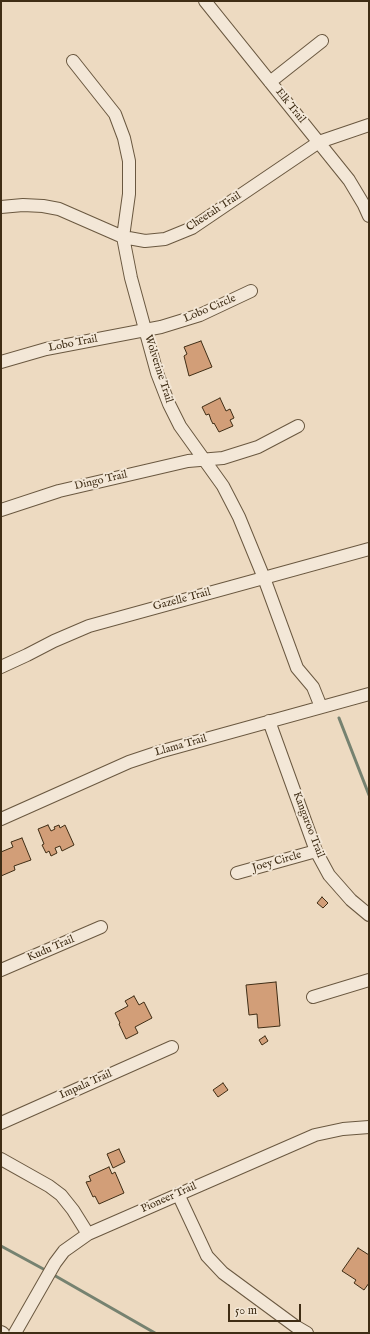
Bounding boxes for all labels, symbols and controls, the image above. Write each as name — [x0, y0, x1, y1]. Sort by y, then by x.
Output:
street label: Elk Trail — [272, 86, 308, 126]
street label: Cheetah Trail — [184, 189, 244, 235]
street label: Lobo Circle — [182, 292, 238, 326]
street label: Lobo Trail — [47, 333, 99, 355]
street label: Wolverine Trail — [141, 333, 175, 405]
street label: Dingo Trail — [73, 469, 129, 493]
street label: Gazelle Trail — [152, 586, 212, 614]
street label: Llama Trail — [154, 732, 208, 760]
street label: Kangaroo Trail — [289, 790, 327, 860]
street label: Joey Circle — [251, 849, 303, 875]
street label: Kudu Trail — [26, 933, 76, 965]
street label: Impala Trail — [58, 1068, 114, 1102]
street label: Pioneer Trail — [139, 1180, 199, 1216]
scale bar — [230, 1296, 303, 1322]
text: 50 m — [235, 1303, 257, 1318]

